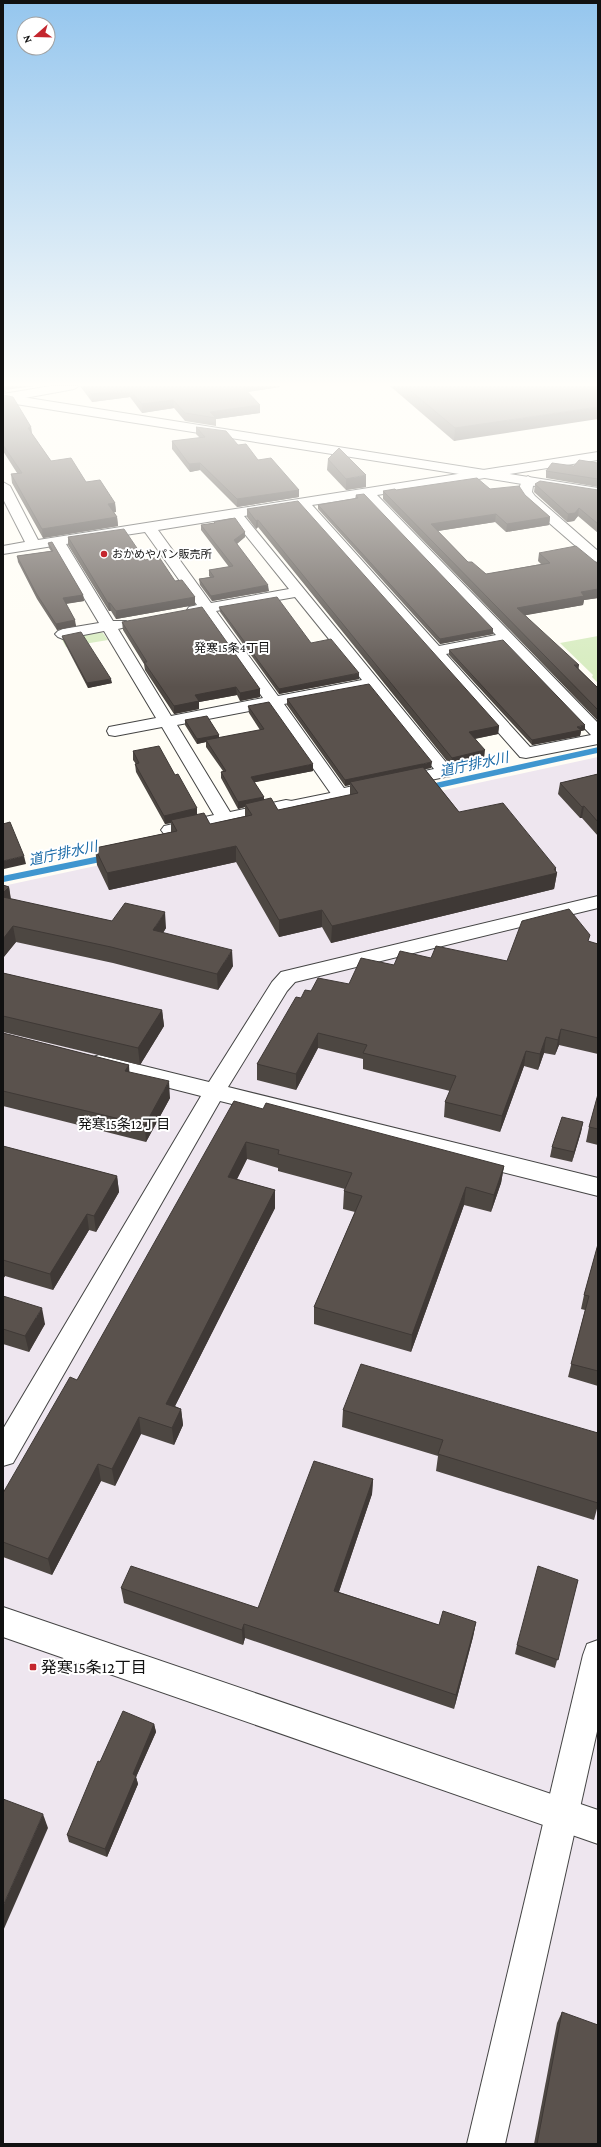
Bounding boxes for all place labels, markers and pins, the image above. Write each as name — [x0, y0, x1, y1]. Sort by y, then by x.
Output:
place label: おかめやパン販売所 — [112, 548, 213, 560]
marker: おかめやパン販売所 — [99, 549, 109, 559]
place label: 発寒15条12丁目 — [41, 1659, 147, 1676]
marker: 発寒15条12丁目 — [28, 1662, 38, 1672]

